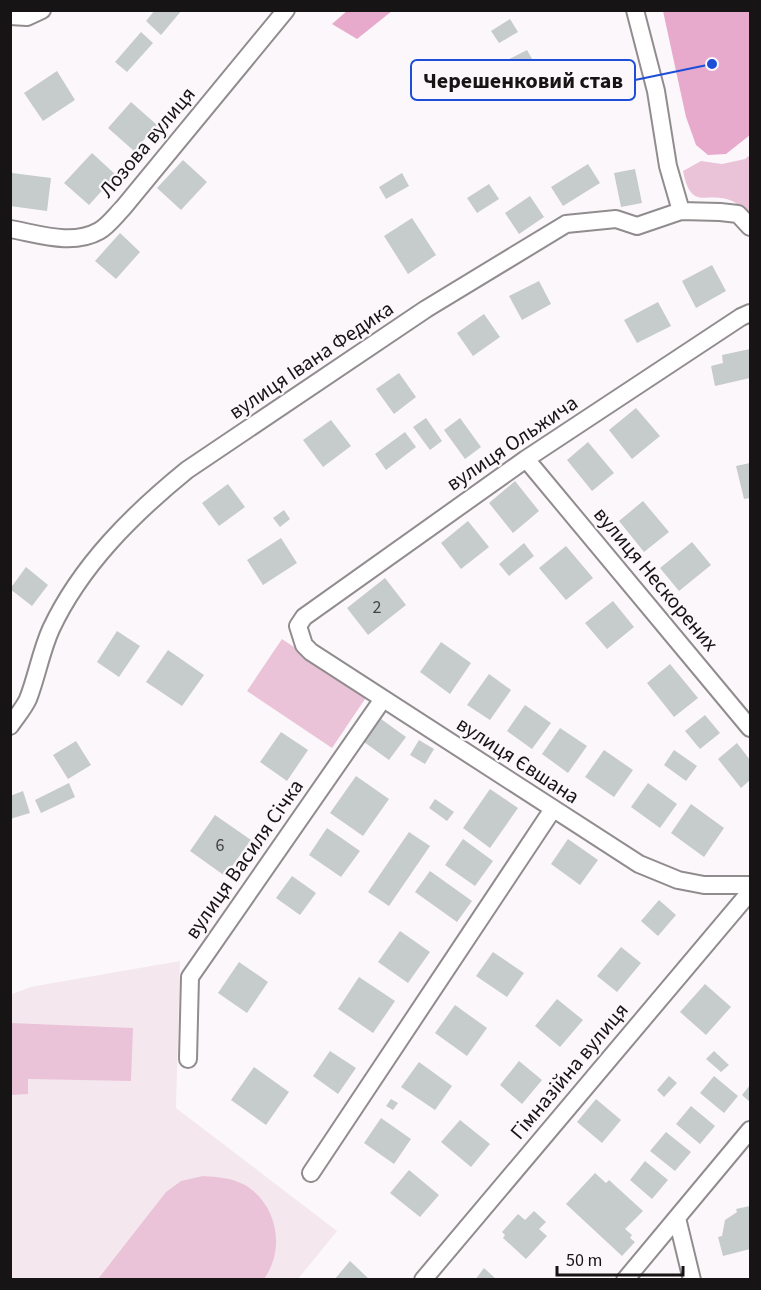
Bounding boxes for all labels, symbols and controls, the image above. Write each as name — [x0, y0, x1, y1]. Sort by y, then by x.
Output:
callout: Черешенковий став — [411, 60, 635, 100]
text: Черешенковий став — [423, 65, 623, 97]
street label: Лозова вулиця — [92, 80, 202, 204]
street label: вулиця Івана Федика — [223, 294, 399, 426]
street label: вулиця Ольжича — [440, 388, 584, 498]
street label: вулиця Нескорених — [587, 500, 726, 658]
house number: 2 — [373, 595, 382, 620]
street label: вулиця Євшана — [451, 709, 585, 811]
street label: вулиця Василя Січка — [177, 773, 311, 945]
house number: 6 — [216, 833, 225, 858]
street label: Гімназійна вулиця — [503, 996, 635, 1146]
scale bar — [557, 1239, 683, 1277]
text: 50 m — [566, 1248, 602, 1273]

